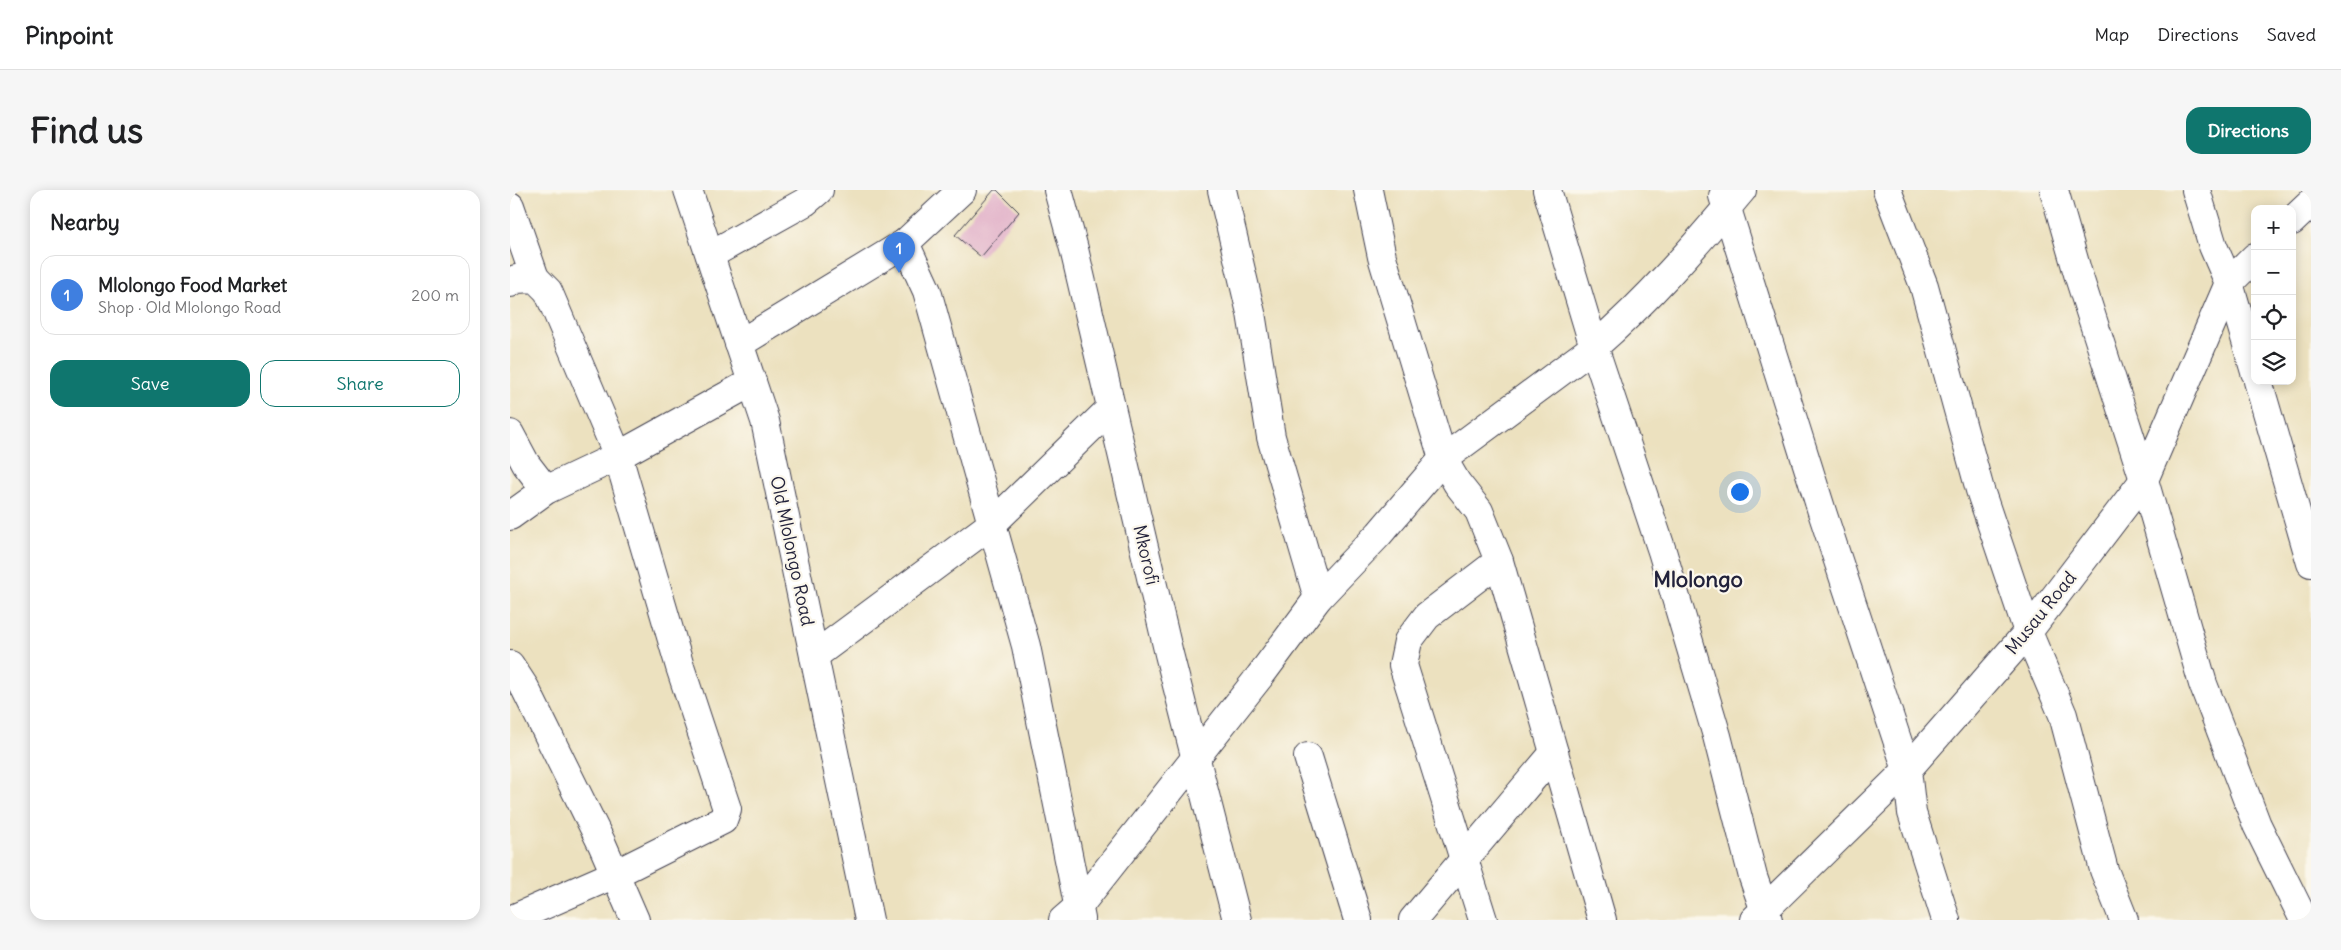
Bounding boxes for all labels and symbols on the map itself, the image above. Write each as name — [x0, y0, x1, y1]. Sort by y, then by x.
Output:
pin: 1 — [883, 232, 915, 273]
street label: Old Mlolongo Road — [765, 474, 820, 628]
your location — [1727, 479, 1753, 505]
street label: Mkorofi — [1128, 523, 1165, 587]
district label: Mlolongo — [1653, 565, 1743, 593]
street label: Musau Road — [2000, 566, 2081, 659]

